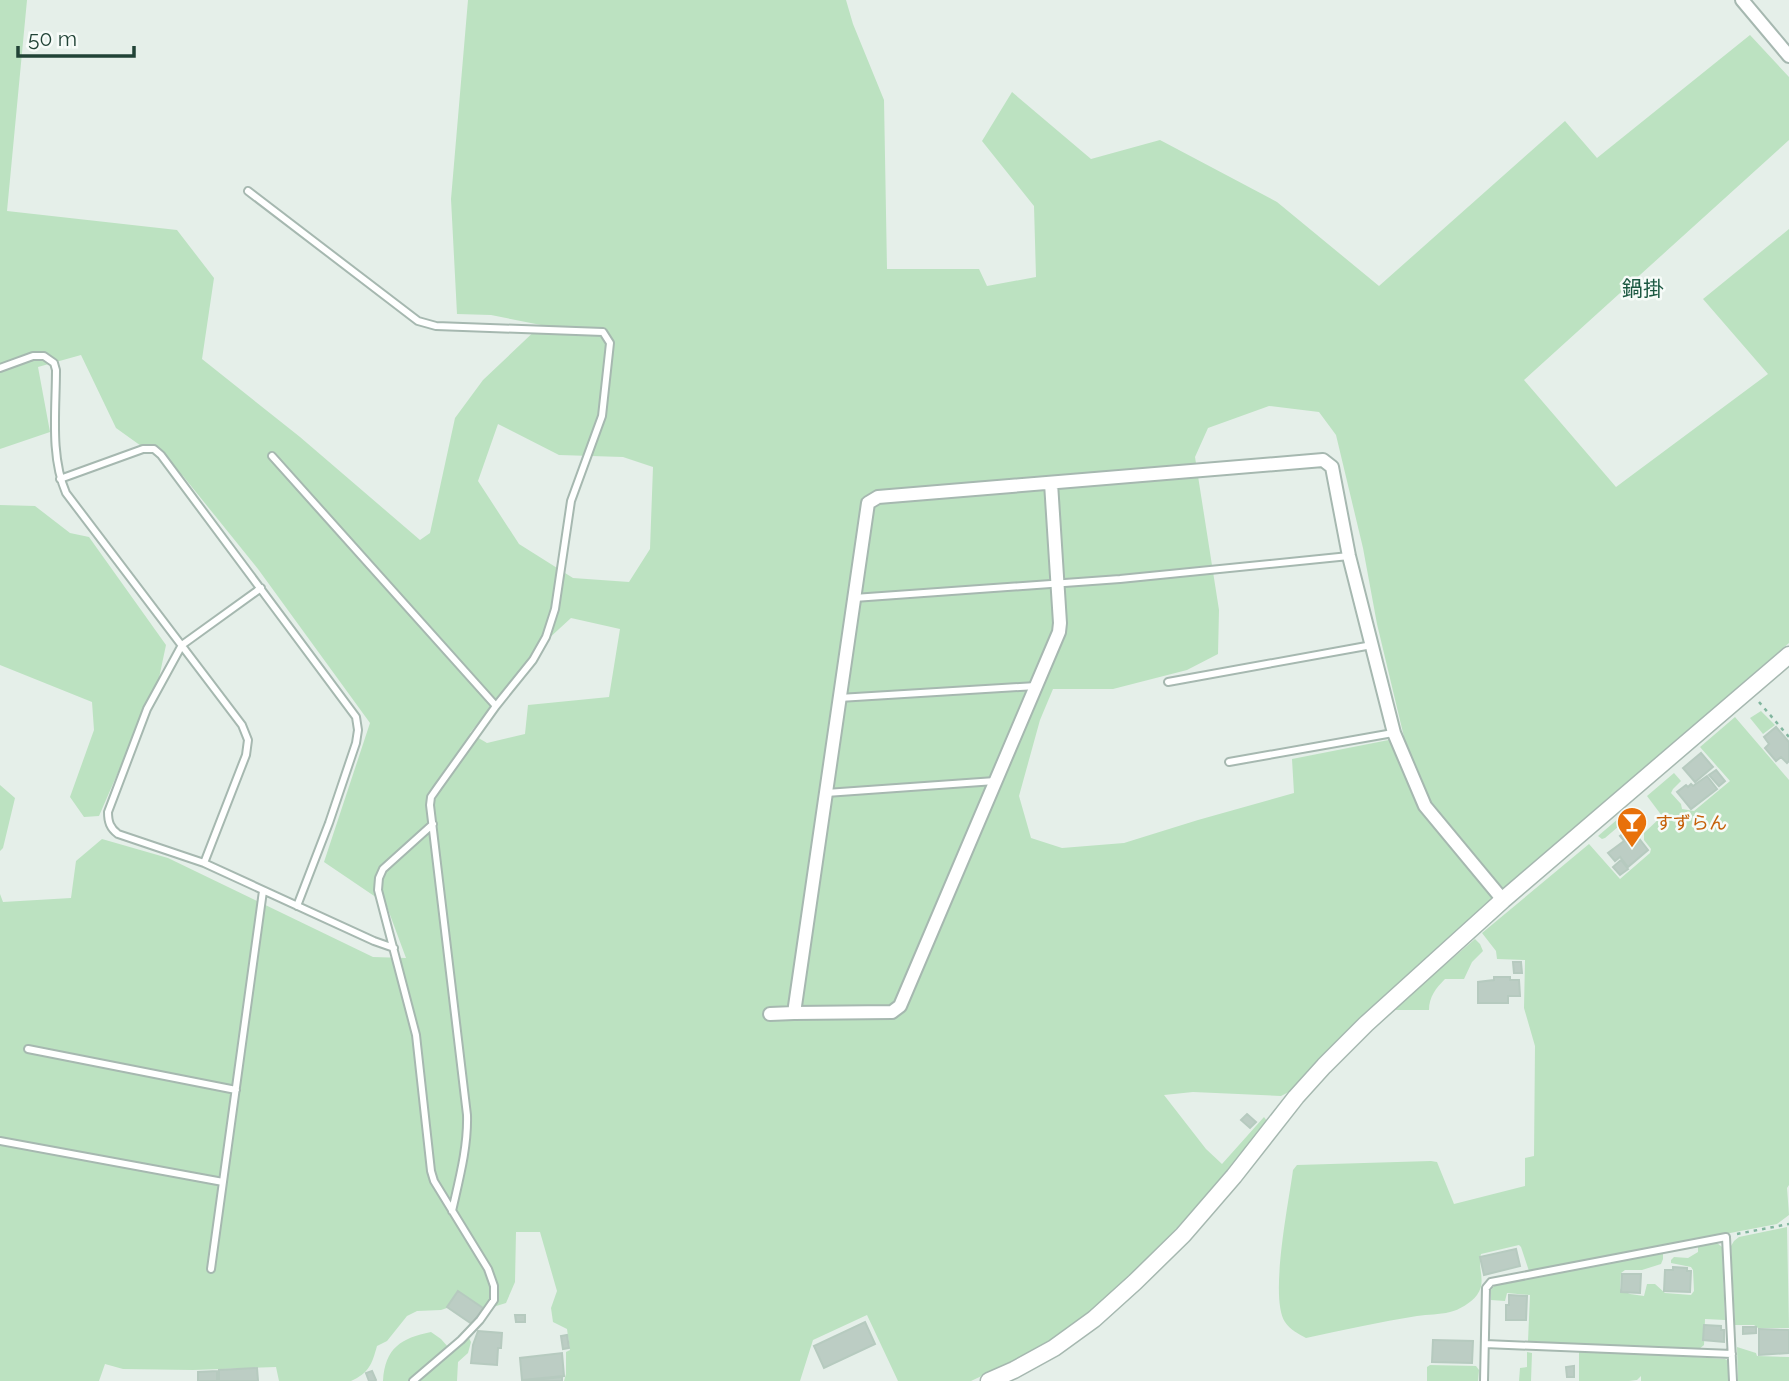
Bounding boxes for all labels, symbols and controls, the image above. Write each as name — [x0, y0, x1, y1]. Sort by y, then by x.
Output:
scale bar — [18, 14, 133, 58]
text: 50 m — [28, 26, 77, 51]
district label: 鍋掛 — [1622, 276, 1664, 301]
bar icon: すずらん — [1615, 805, 1649, 849]
place label: すずらん — [1655, 812, 1727, 833]

